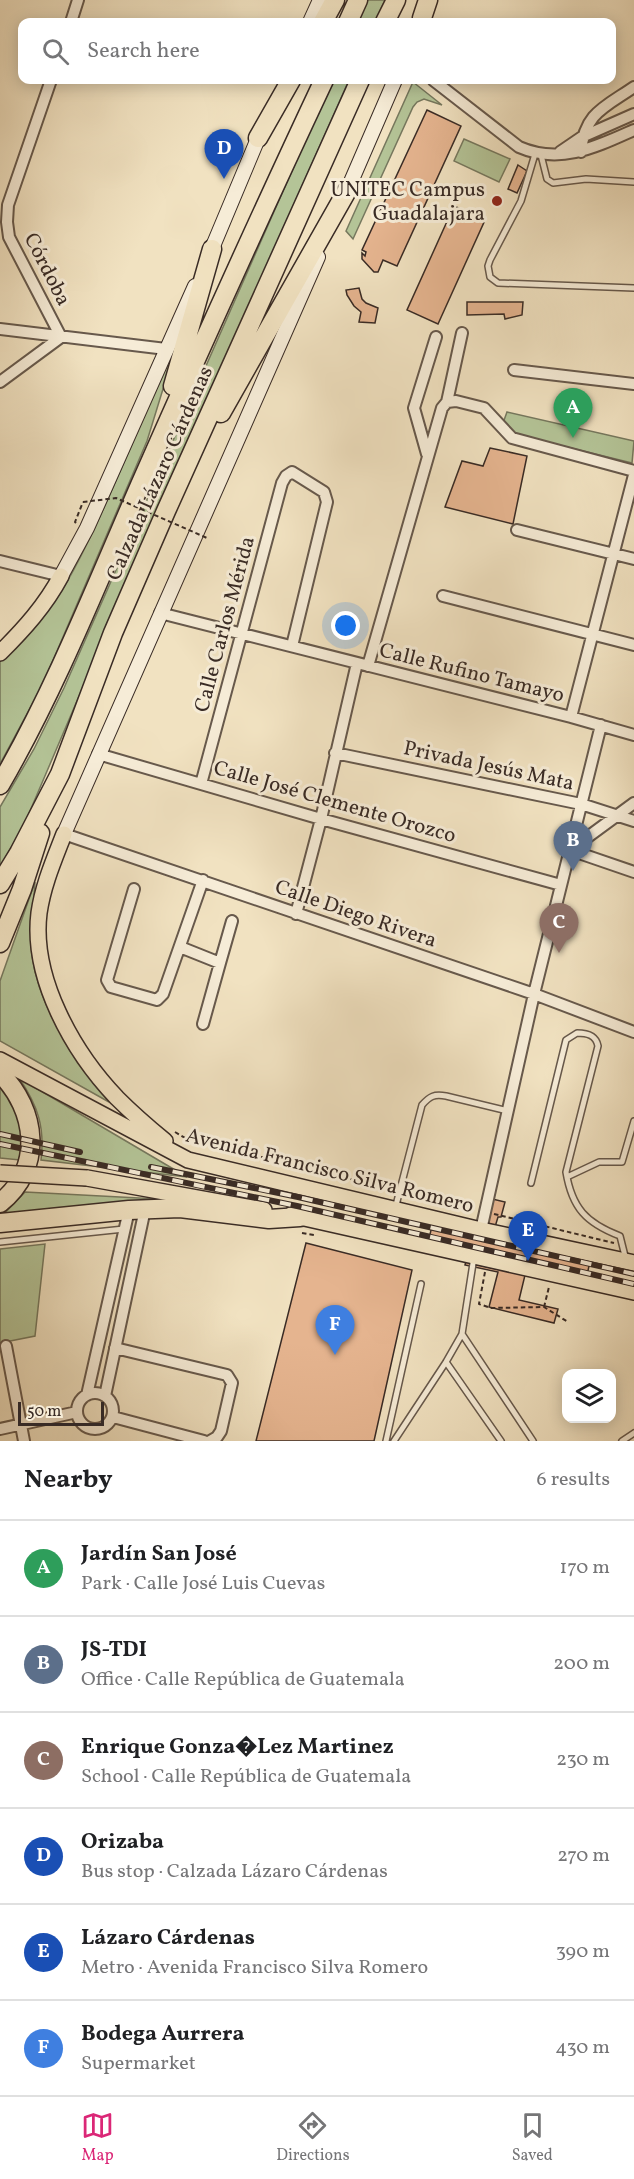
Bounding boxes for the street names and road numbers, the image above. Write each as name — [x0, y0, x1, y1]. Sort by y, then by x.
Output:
street label: Córdoba — [16, 228, 77, 311]
street label: Calzada Lázaro Cárdenas — [100, 362, 221, 586]
street label: Calle Carlos Mérida — [188, 533, 263, 716]
street label: Calle Rufino Tamayo — [376, 636, 567, 710]
street label: Privada Jesús Mata — [401, 734, 577, 799]
street label: Calle José Clemente Orozco — [210, 754, 459, 851]
street label: Calle Diego Rivera — [271, 873, 440, 956]
street label: Avenida Francisco Silva Romero — [183, 1122, 477, 1221]

